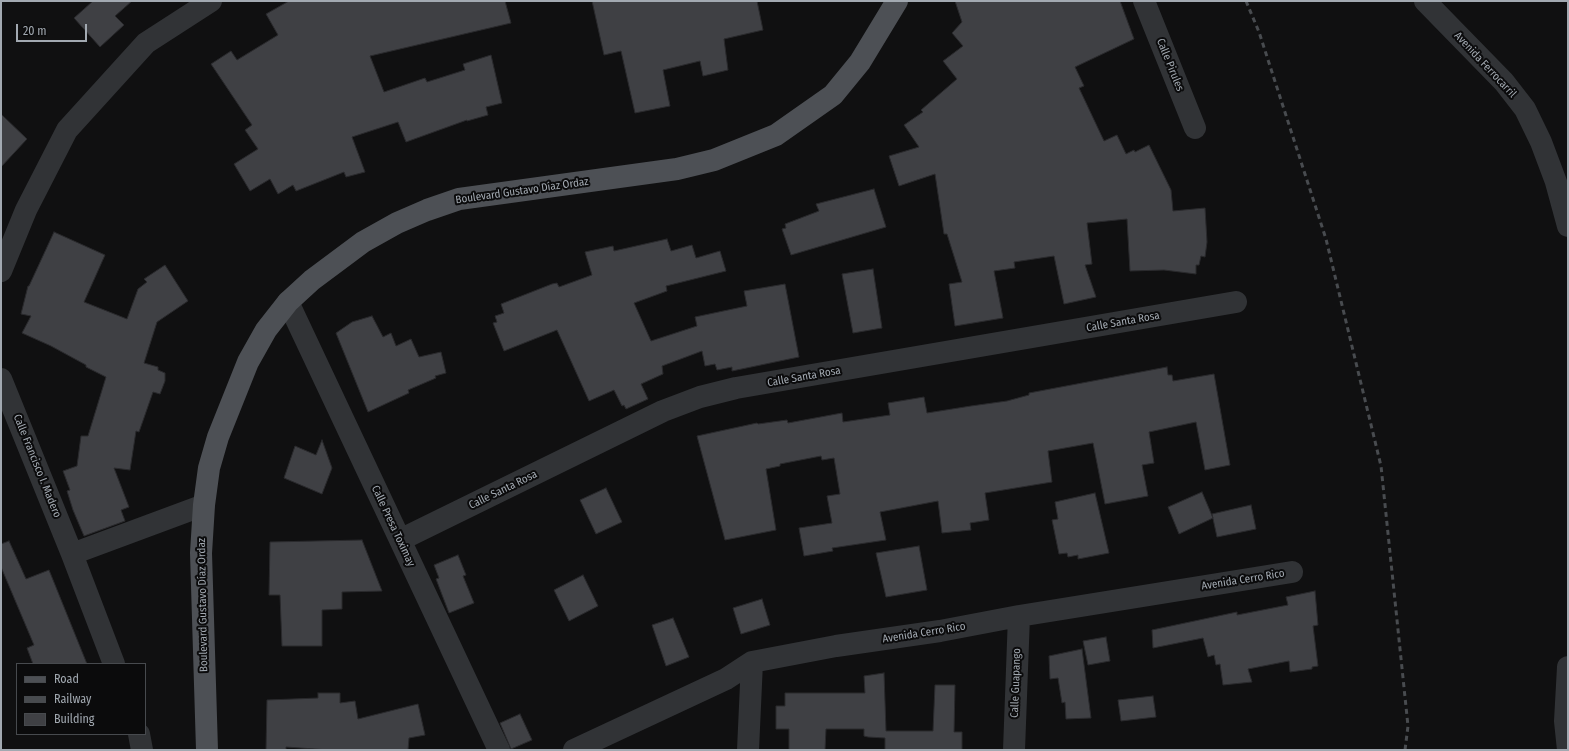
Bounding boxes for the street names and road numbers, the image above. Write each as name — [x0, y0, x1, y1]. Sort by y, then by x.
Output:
street label: Avenida Ferrocarril — [1451, 29, 1519, 101]
street label: Calle Pirules — [1153, 37, 1187, 93]
street label: Boulevard Gustavo Díaz Ordaz — [455, 175, 589, 207]
street label: Calle Santa Rosa — [1085, 309, 1161, 335]
street label: Calle Santa Rosa — [766, 364, 842, 390]
street label: Calle Francisco I. Madero — [10, 412, 64, 520]
street label: Calle Santa Rosa — [467, 468, 539, 512]
street label: Calle Presa Toximay — [368, 483, 418, 569]
street label: Boulevard Gustavo Díaz Ordaz — [195, 538, 211, 672]
street label: Avenida Cerro Rico — [1200, 567, 1286, 593]
street label: Avenida Cerro Rico — [881, 620, 967, 646]
street label: Calle Guapango — [1008, 648, 1024, 718]

